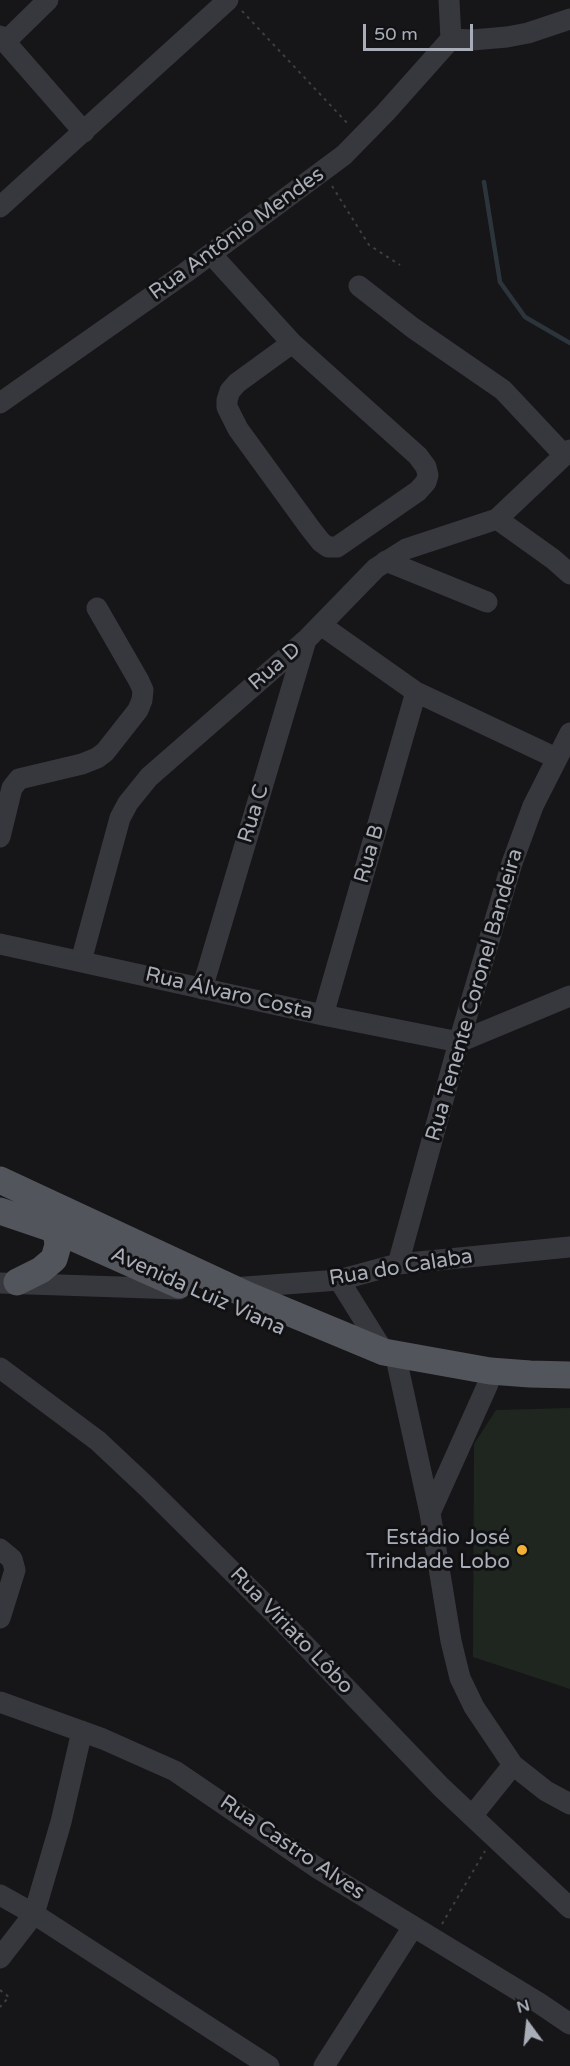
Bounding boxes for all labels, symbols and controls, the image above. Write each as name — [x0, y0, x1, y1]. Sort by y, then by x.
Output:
scale bar — [366, 12, 476, 50]
text: 50 m — [374, 23, 418, 45]
street label: Rua Antônio Mendes — [145, 162, 329, 306]
street label: Rua D — [244, 638, 306, 696]
street label: Rua C — [233, 782, 275, 846]
street label: Rua B — [350, 822, 390, 886]
street label: Rua Tenente Coronel Bandeira — [421, 846, 529, 1144]
street label: Rua Álvaro Costa — [143, 962, 315, 1026]
street label: Avenida Luiz Viana — [107, 1242, 289, 1342]
street label: Rua do Calaba — [327, 1244, 475, 1292]
place label: Estádio José Trindade Lobo — [366, 1525, 510, 1575]
marker: Estádio José Trindade Lobo — [515, 1543, 529, 1557]
street label: Rua Viriato Lôbo — [224, 1562, 358, 1700]
street label: Rua Castro Alves — [215, 1790, 369, 1906]
north arrow — [498, 1994, 558, 2054]
text: N — [515, 1995, 532, 2018]

